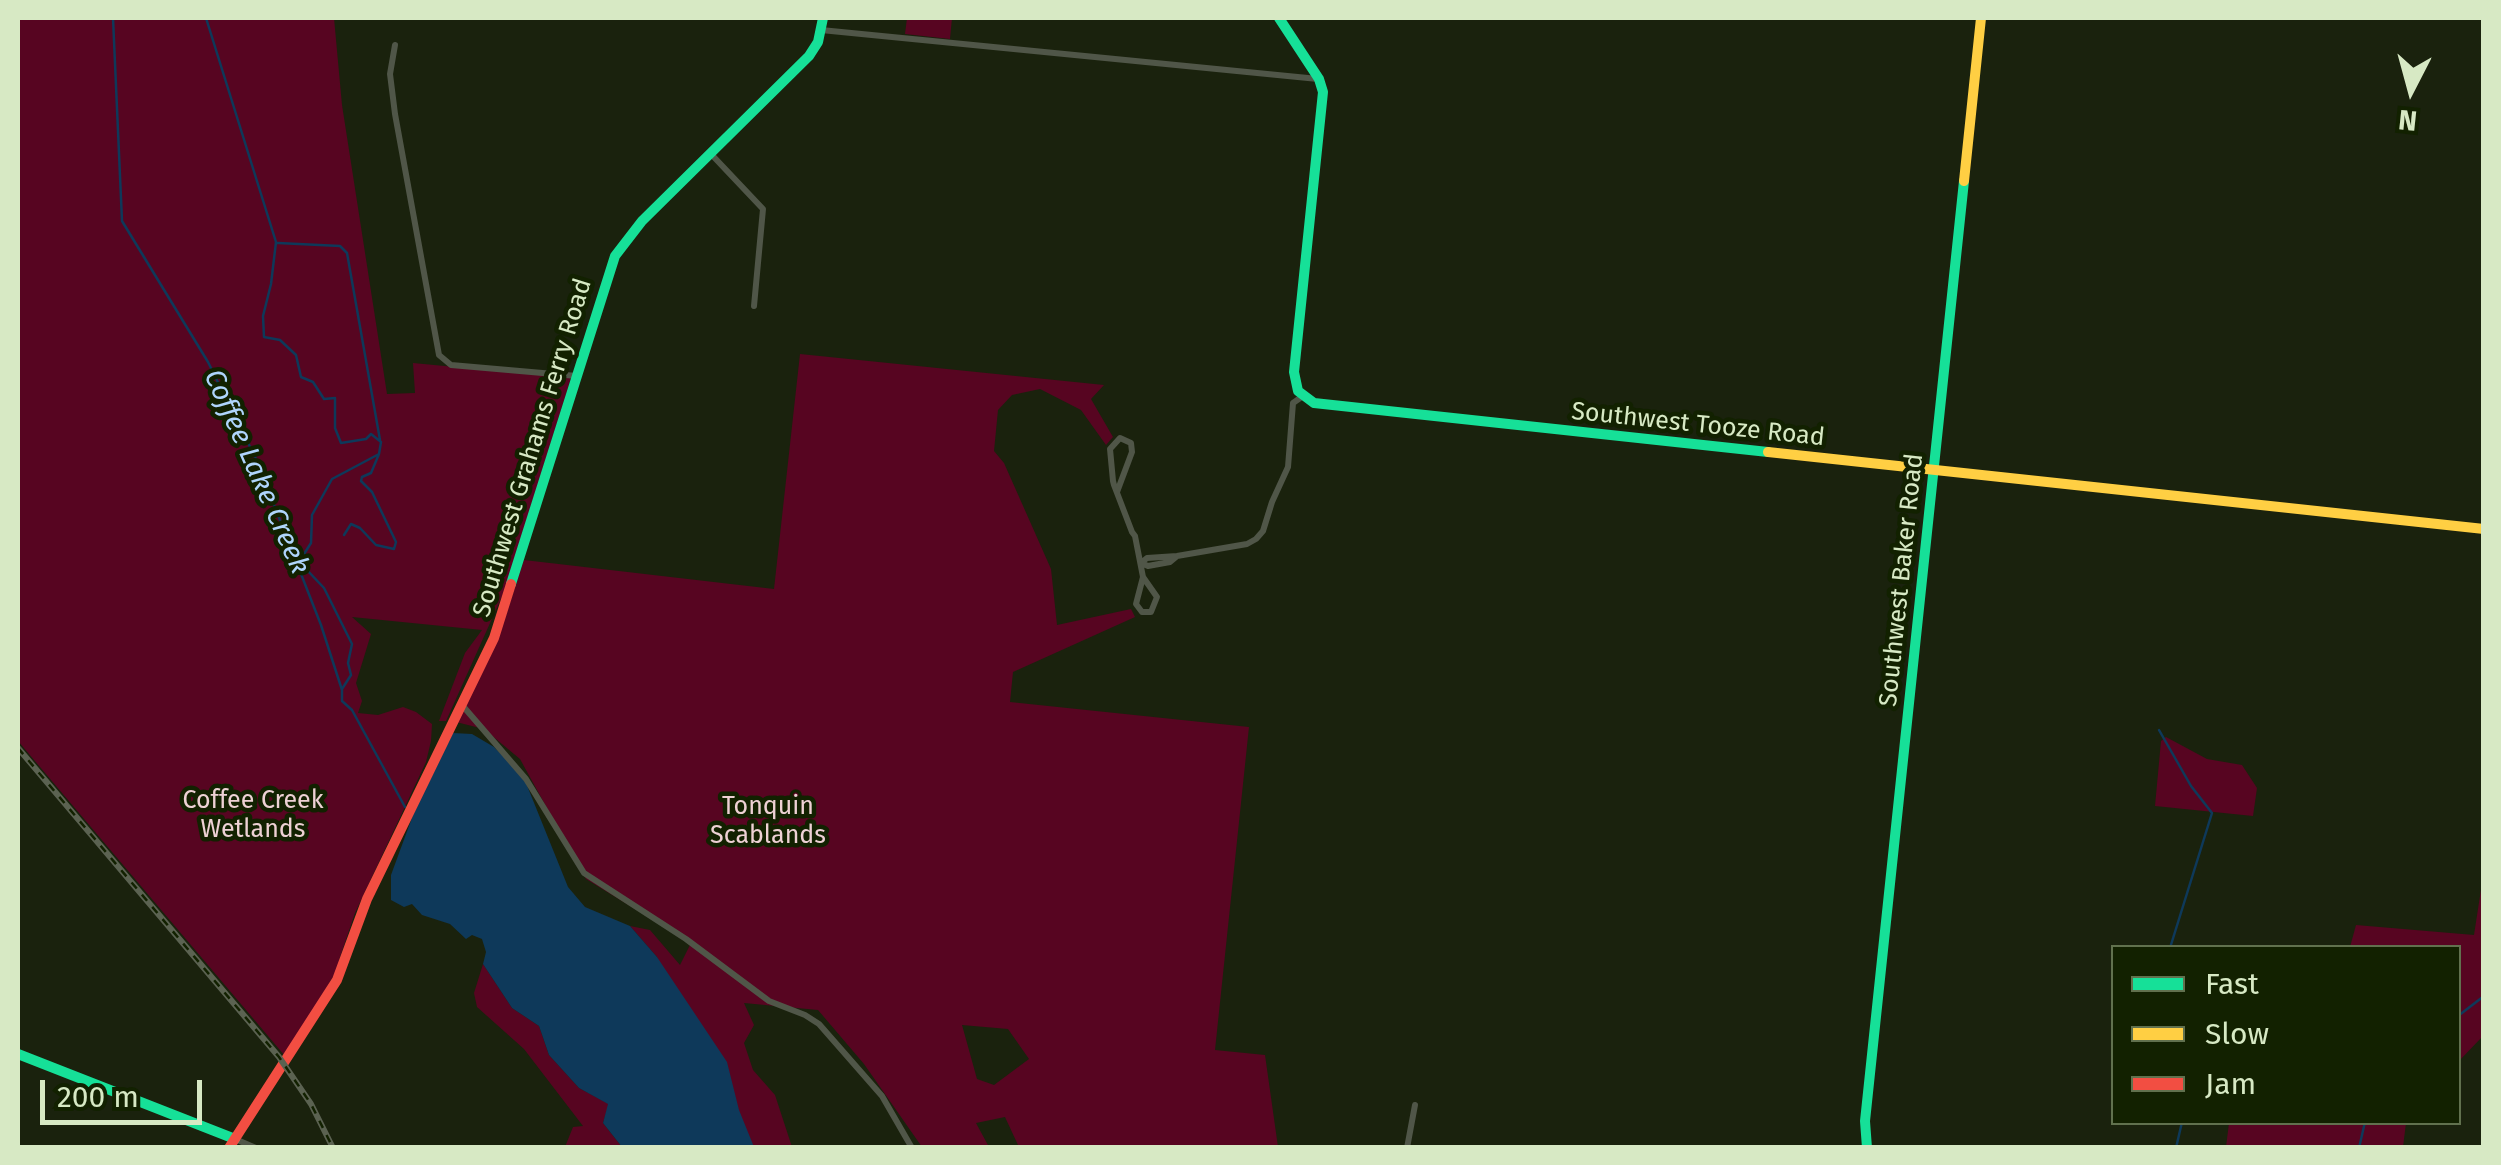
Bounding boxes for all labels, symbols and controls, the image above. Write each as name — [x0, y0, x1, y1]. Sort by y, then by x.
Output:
north arrow — [2361, 40, 2461, 140]
text: N — [2397, 103, 2419, 138]
street label: Southwest Grahams Ferry Road — [467, 275, 599, 621]
water label: Coffee Lake Creek — [196, 364, 316, 580]
street label: Southwest Tooze Road — [1570, 397, 1826, 453]
street label: Southwest Baker Road — [1874, 452, 1930, 708]
park label: Coffee Creek Wetlands — [182, 786, 324, 845]
park label: Tonquin Scablands — [710, 792, 826, 851]
legend — [2111, 945, 2461, 1125]
text: Fast — [2205, 966, 2259, 1002]
text: Slow — [2205, 1016, 2269, 1052]
scale bar — [45, 1060, 208, 1122]
text: Jam — [2205, 1066, 2256, 1102]
text: 200 m — [57, 1079, 139, 1115]

